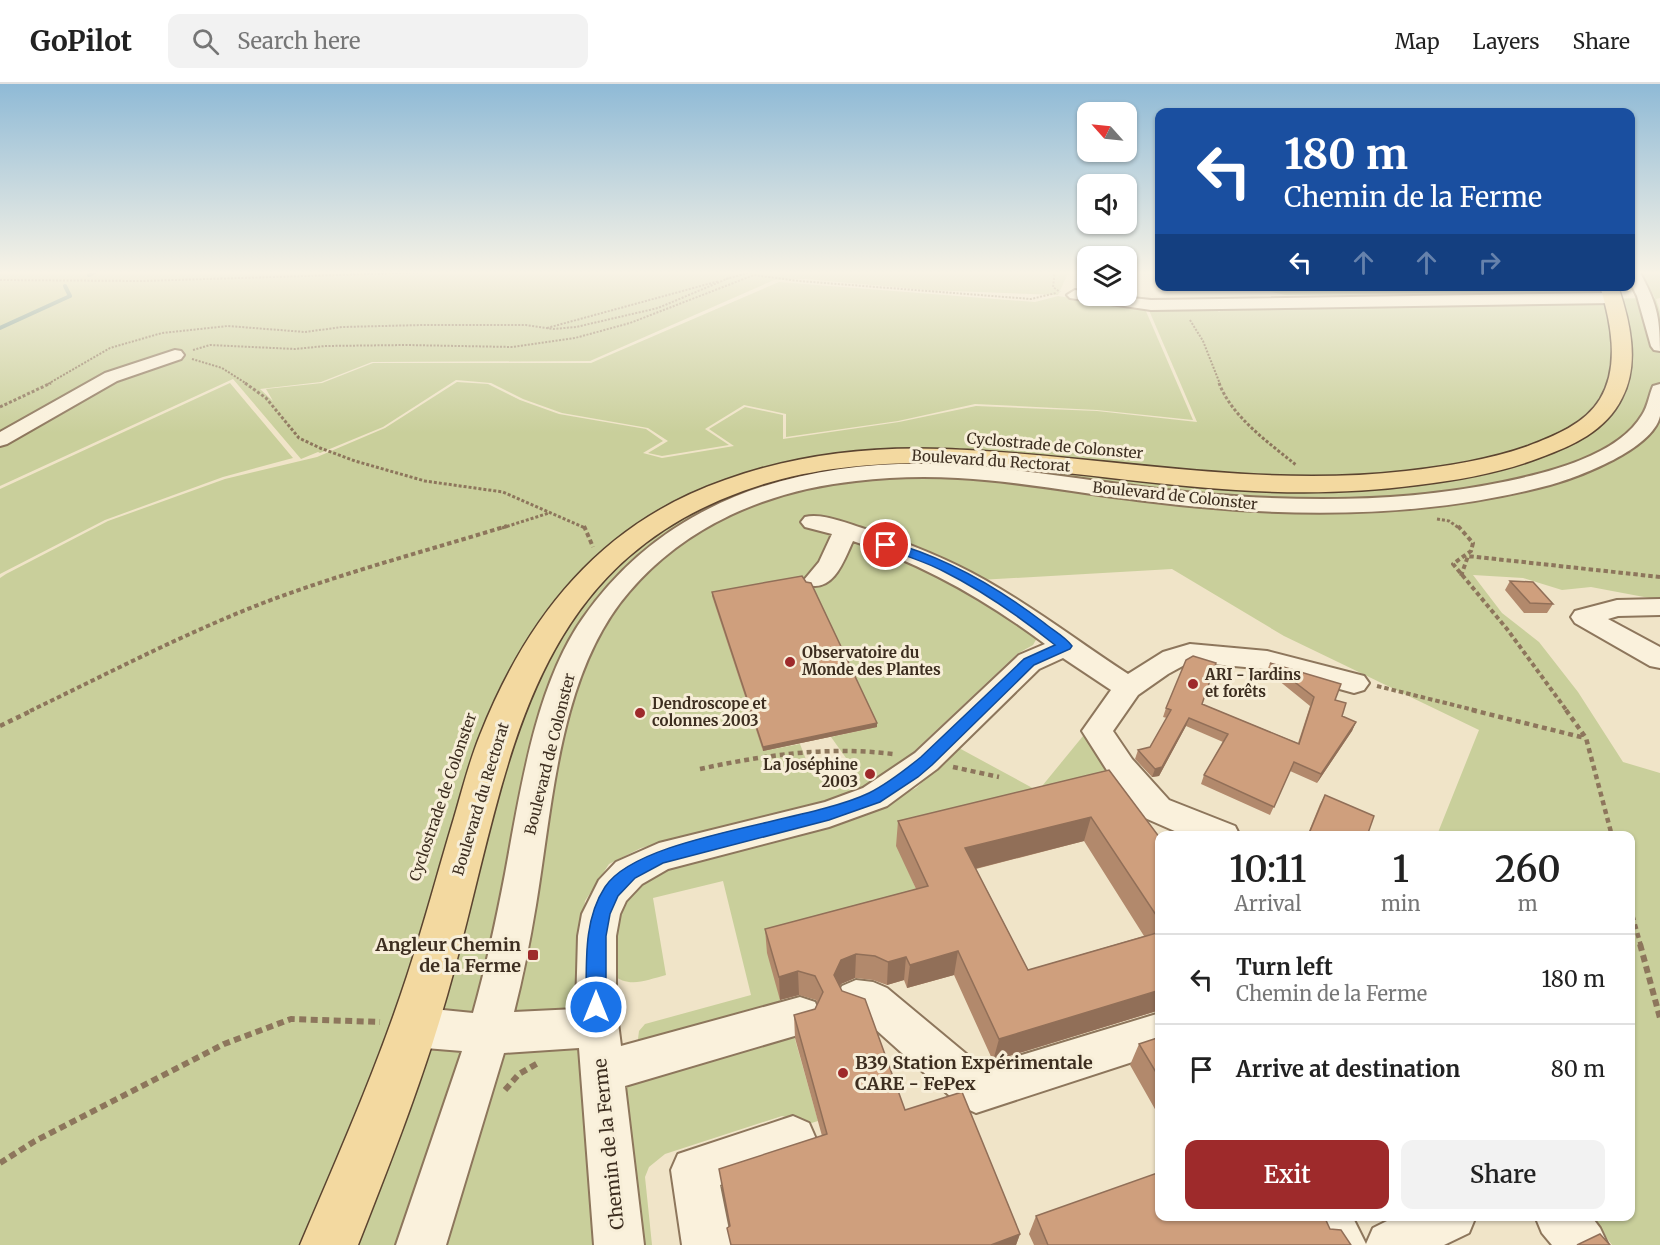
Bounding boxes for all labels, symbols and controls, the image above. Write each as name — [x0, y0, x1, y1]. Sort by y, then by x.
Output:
search box — [168, 14, 588, 68]
text: GoPilot — [30, 23, 132, 59]
icon: search — [189, 25, 222, 58]
text: Search here — [237, 27, 361, 55]
text: Map — [1395, 28, 1440, 55]
text: Layers — [1473, 28, 1540, 55]
text: Share — [1573, 28, 1630, 55]
north arrow — [1077, 102, 1137, 162]
map controls — [1077, 102, 1137, 306]
text: 180 m — [1284, 128, 1408, 180]
icon: left — [1185, 132, 1263, 210]
button: sound — [1077, 174, 1137, 234]
text: Chemin de la Ferme — [1284, 180, 1542, 214]
button: layers — [1077, 246, 1137, 306]
icon: left — [1284, 246, 1317, 279]
icon: ahead — [1347, 246, 1380, 279]
icon: ahead — [1410, 246, 1443, 279]
icon: right — [1473, 246, 1506, 279]
street label: Cyclostrade de Colonster — [966, 428, 1144, 463]
street label: Boulevard du Rectorat — [911, 445, 1071, 476]
street label: Boulevard de Colonster — [1091, 477, 1259, 514]
pin — [860, 519, 911, 570]
icon: arrive — [869, 528, 902, 561]
place label: Observatoire du Monde des Plantes — [802, 643, 941, 679]
marker: Observatoire du Monde des Plantes — [783, 655, 797, 669]
place label: ARI - Jardins et forêts — [1204, 665, 1301, 701]
street label: Boulevard de Colonster — [520, 671, 579, 837]
marker: ARI - Jardins et forêts — [1186, 677, 1200, 691]
place label: Dendroscope et colonnes 2003 — [652, 694, 767, 730]
marker: Dendroscope et colonnes 2003 — [633, 706, 647, 720]
street label: Cyclostrade de Colonster — [405, 710, 480, 884]
street label: Boulevard du Rectorat — [448, 720, 513, 878]
place label: La Joséphine 2003 — [763, 755, 858, 791]
marker: La Joséphine 2003 — [863, 767, 877, 781]
text: 10:11 — [1229, 847, 1307, 892]
text: 1 — [1392, 847, 1409, 892]
text: 260 — [1495, 847, 1561, 892]
text: Arrival — [1235, 891, 1301, 916]
text: min — [1381, 891, 1420, 916]
text: m — [1518, 891, 1538, 916]
place label: Angleur Chemin de la Ferme — [374, 933, 521, 977]
marker: Angleur Chemin de la Ferme — [526, 948, 540, 962]
text: Turn left — [1236, 953, 1333, 981]
icon: left — [1185, 963, 1218, 996]
text: 180 m — [1541, 965, 1605, 993]
position arrow — [564, 975, 628, 1039]
text: Chemin de la Ferme — [1236, 981, 1427, 1006]
place label: B39 Station Expérimentale CARE - FePex — [855, 1051, 1093, 1095]
icon: arrive — [1185, 1053, 1218, 1086]
text: Arrive at destination — [1236, 1055, 1460, 1083]
text: 80 m — [1551, 1055, 1605, 1083]
street label: Chemin de la Ferme — [588, 1057, 629, 1231]
marker: B39 Station Expérimentale CARE - FePex — [836, 1066, 850, 1080]
button: Exit — [1185, 1140, 1389, 1209]
button: Share — [1401, 1140, 1605, 1209]

